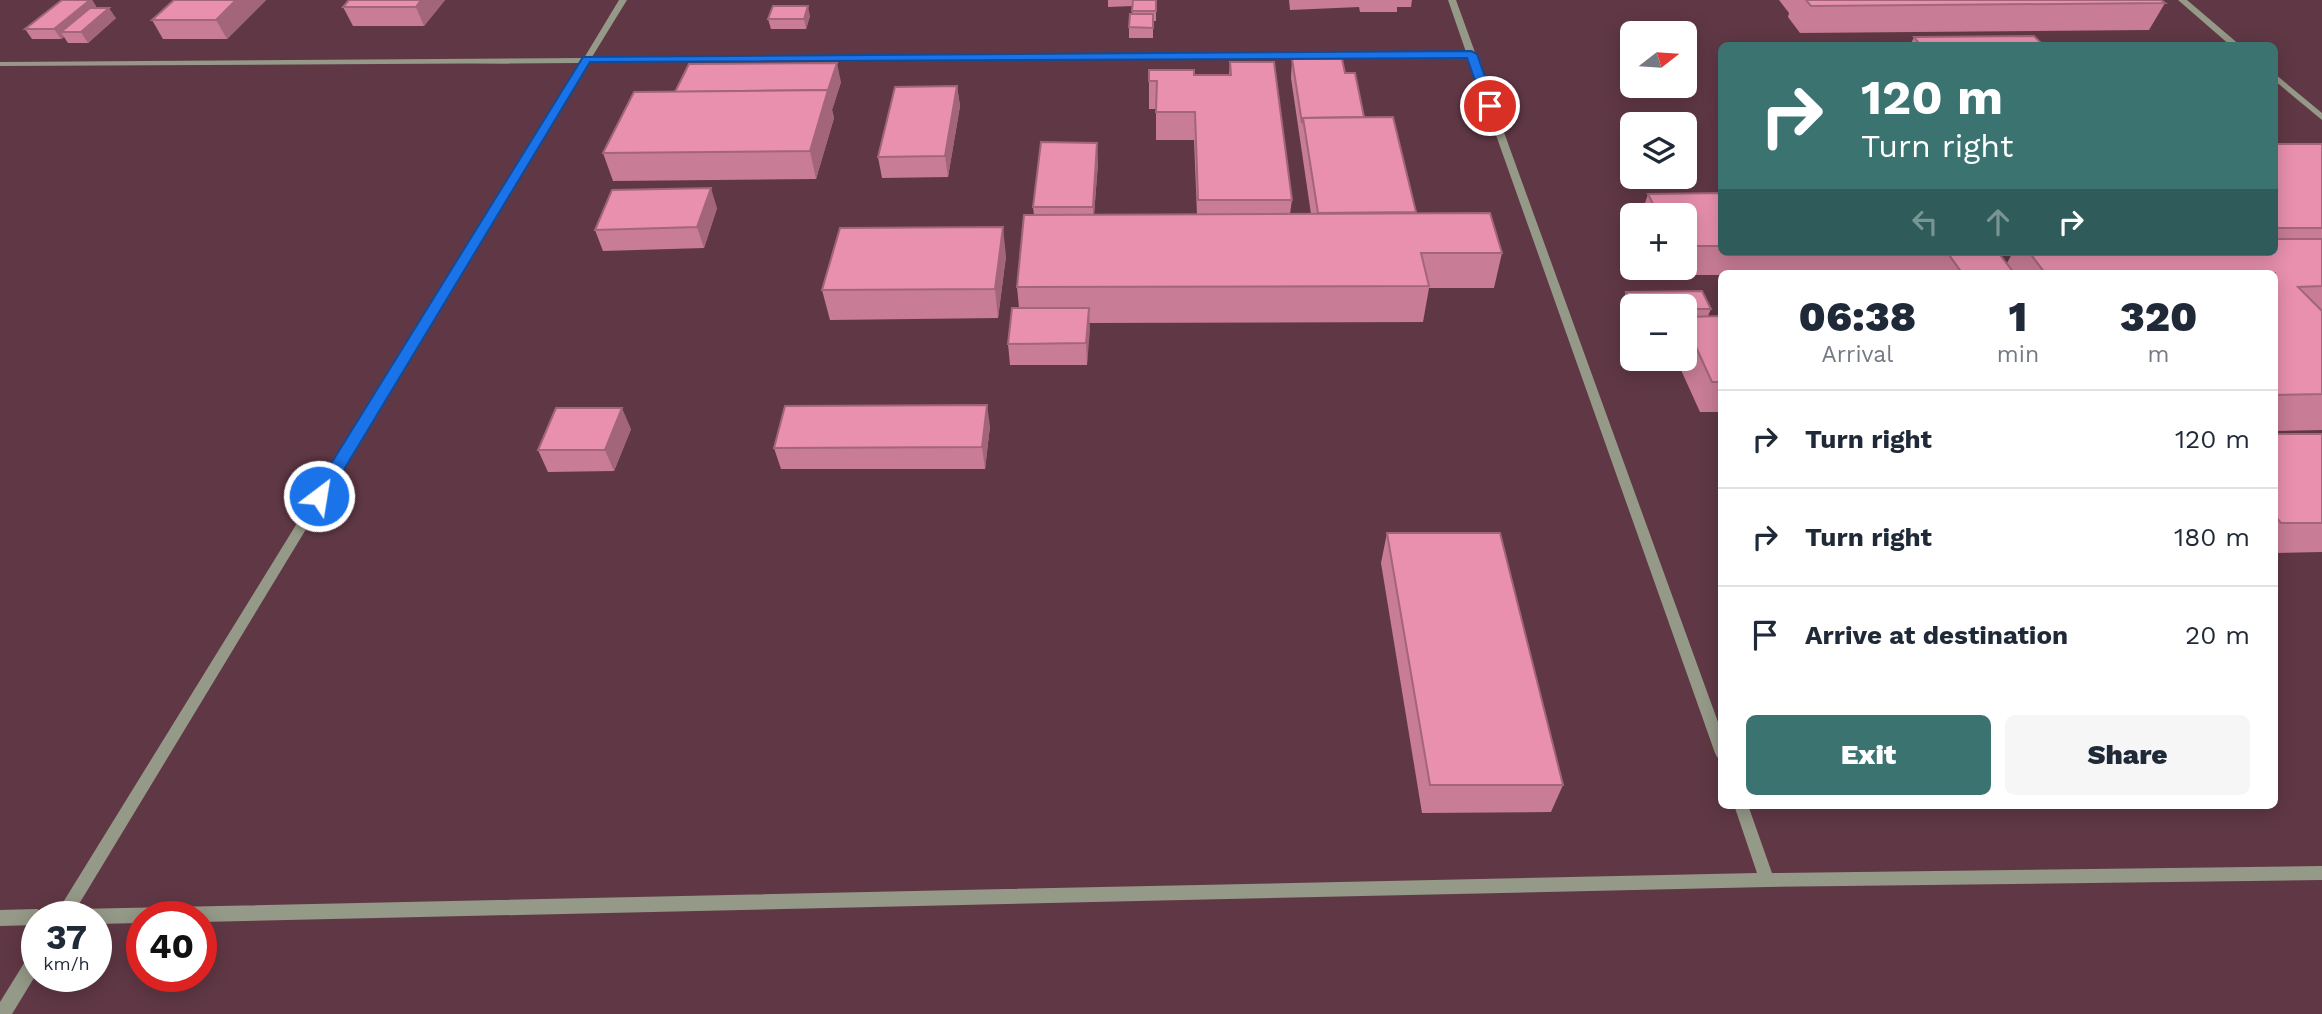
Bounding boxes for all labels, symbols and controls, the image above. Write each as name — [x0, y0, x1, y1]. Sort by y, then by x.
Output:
north arrow — [1620, 21, 1698, 98]
map controls — [1620, 21, 1697, 371]
text: 120 m — [1861, 68, 2003, 126]
icon: right — [1746, 70, 1837, 161]
pin — [1460, 76, 1520, 136]
icon: arrive — [1471, 87, 1509, 125]
button: layers — [1620, 112, 1697, 189]
text: Turn right — [1861, 127, 2013, 165]
button: + — [1620, 203, 1697, 280]
icon: left — [1906, 203, 1944, 241]
icon: ahead — [1979, 203, 2017, 241]
icon: right — [2052, 203, 2090, 241]
text: 06:38 — [1799, 292, 1916, 341]
text: 1 — [2009, 292, 2027, 341]
text: 320 — [2120, 292, 2197, 341]
button: − — [1620, 294, 1697, 371]
text: Arrival — [1822, 341, 1893, 368]
text: min — [1997, 341, 2039, 368]
text: m — [2148, 341, 2170, 368]
icon: right — [1746, 420, 1784, 458]
text: Turn right — [1805, 424, 1932, 454]
text: 120 m — [2175, 424, 2250, 454]
position arrow — [282, 459, 356, 533]
icon: right — [1746, 518, 1784, 556]
text: Turn right — [1805, 522, 1932, 552]
text: 180 m — [2174, 522, 2250, 552]
icon: arrive — [1746, 616, 1784, 654]
text: Arrive at destination — [1805, 620, 2068, 650]
text: 20 m — [2185, 620, 2250, 650]
button: Exit — [1746, 715, 1991, 795]
button: Share — [2005, 715, 2250, 795]
speed limit sign: 40 — [126, 901, 217, 992]
text: 37 — [46, 916, 87, 958]
text: km/h — [43, 953, 90, 974]

